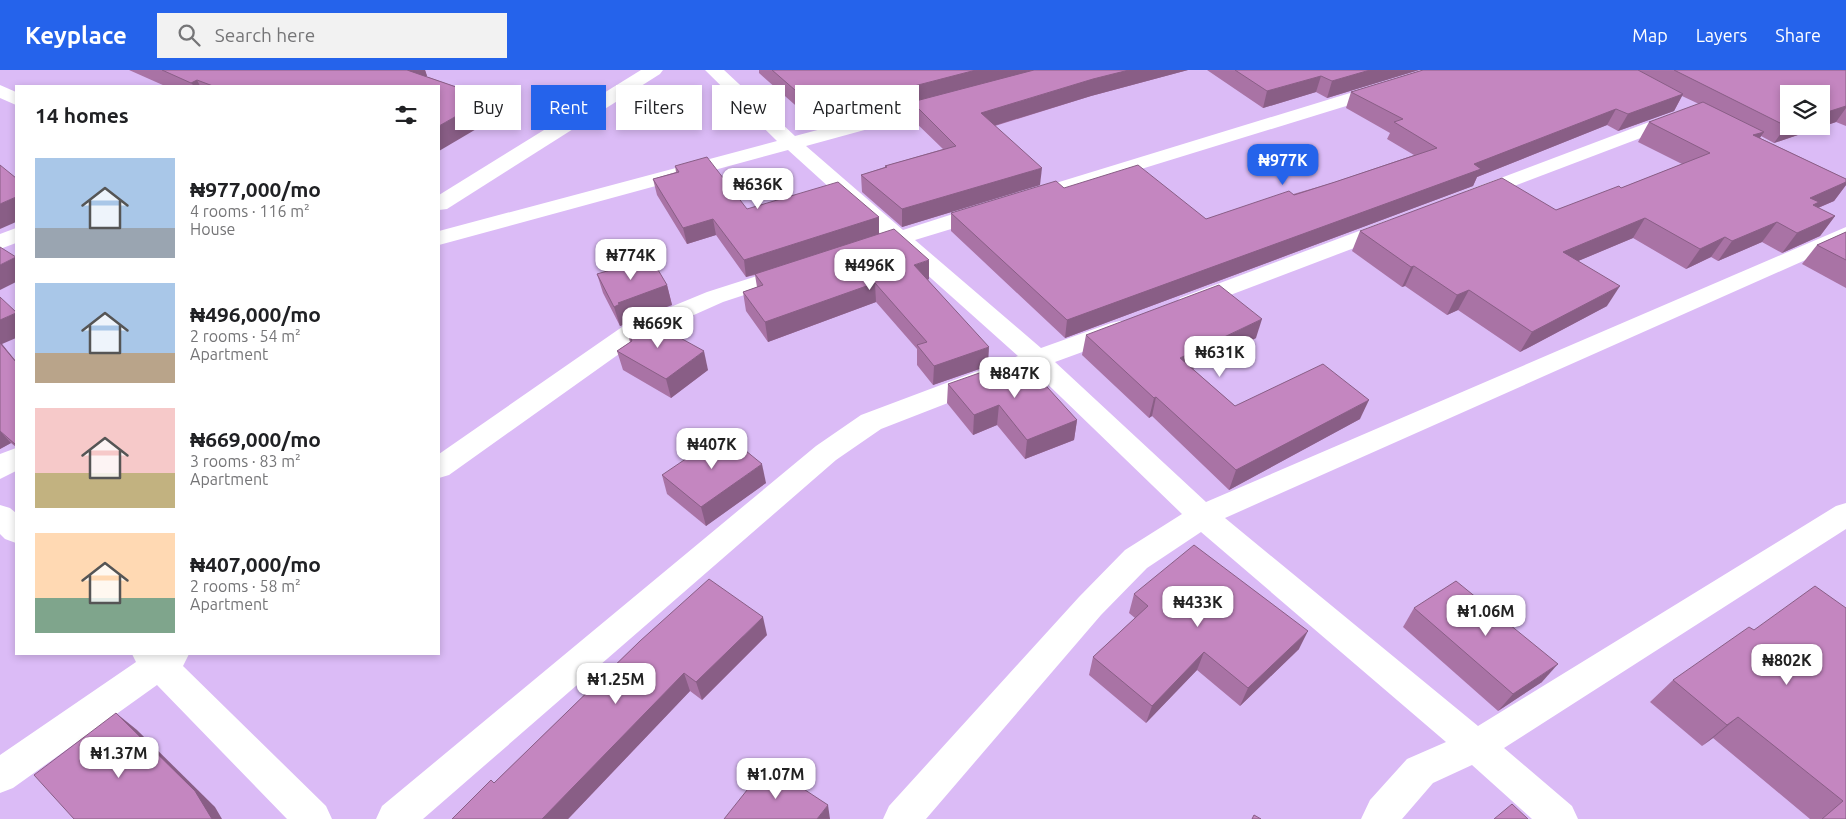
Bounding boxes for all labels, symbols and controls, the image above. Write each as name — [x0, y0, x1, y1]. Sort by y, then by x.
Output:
search box — [157, 13, 507, 58]
icon: search — [175, 21, 203, 49]
text: Keyplace — [25, 22, 127, 49]
text: Search here — [215, 24, 315, 46]
text: Map — [1632, 25, 1668, 45]
text: Layers — [1696, 25, 1747, 45]
text: Share — [1775, 25, 1821, 45]
chip: Buy — [455, 85, 521, 130]
chip: Rent — [531, 85, 606, 130]
chip: Filters — [616, 85, 702, 130]
chip: New — [712, 85, 785, 130]
chip: Apartment — [795, 85, 919, 130]
map controls — [1780, 85, 1830, 135]
button: layers — [1780, 85, 1830, 135]
icon: filters — [392, 101, 420, 129]
text: 14 homes — [35, 103, 129, 127]
pin: ₦977K — [1248, 144, 1318, 186]
text: ₦977K — [1258, 151, 1308, 169]
pin: ₦636K — [723, 168, 793, 210]
text: ₦636K — [733, 175, 783, 193]
text: ₦977,000/mo — [190, 177, 321, 201]
icon: home — [75, 178, 135, 238]
text: 4 rooms · 116 m² — [190, 202, 310, 220]
text: House — [190, 220, 235, 238]
pin: ₦774K — [596, 238, 666, 281]
text: ₦774K — [606, 246, 656, 264]
pin: ₦496K — [835, 248, 905, 291]
text: ₦496K — [845, 256, 895, 274]
text: ₦496,000/mo — [190, 302, 321, 326]
icon: home — [75, 303, 135, 363]
pin: ₦669K — [623, 306, 693, 349]
text: ₦669K — [633, 314, 683, 332]
text: 2 rooms · 54 m² — [190, 327, 301, 345]
pin: ₦631K — [1185, 336, 1255, 378]
text: ₦631K — [1195, 343, 1245, 361]
text: Apartment — [190, 345, 268, 363]
pin: ₦847K — [980, 356, 1050, 399]
text: ₦847K — [990, 364, 1040, 382]
text: ₦669,000/mo — [190, 427, 321, 451]
icon: home — [75, 428, 135, 488]
pin: ₦407K — [677, 428, 747, 470]
text: ₦407K — [687, 435, 737, 453]
text: 3 rooms · 83 m² — [190, 452, 301, 470]
text: Apartment — [190, 470, 268, 488]
text: ₦407,000/mo — [190, 552, 321, 576]
icon: home — [75, 553, 135, 613]
text: 2 rooms · 58 m² — [190, 577, 301, 595]
pin: ₦433K — [1163, 586, 1233, 628]
text: ₦433K — [1173, 593, 1223, 611]
pin: ₦1.06M — [1445, 594, 1527, 637]
text: Apartment — [190, 595, 268, 613]
text: ₦1.06M — [1458, 602, 1514, 620]
pin: ₦802K — [1752, 644, 1822, 686]
text: ₦802K — [1762, 651, 1812, 669]
pin: ₦1.25M — [575, 662, 657, 705]
text: ₦1.25M — [588, 670, 644, 688]
pin: ₦1.37M — [78, 736, 160, 779]
text: ₦1.37M — [91, 744, 147, 762]
pin: ₦1.07M — [735, 758, 817, 800]
text: ₦1.07M — [748, 765, 804, 783]

